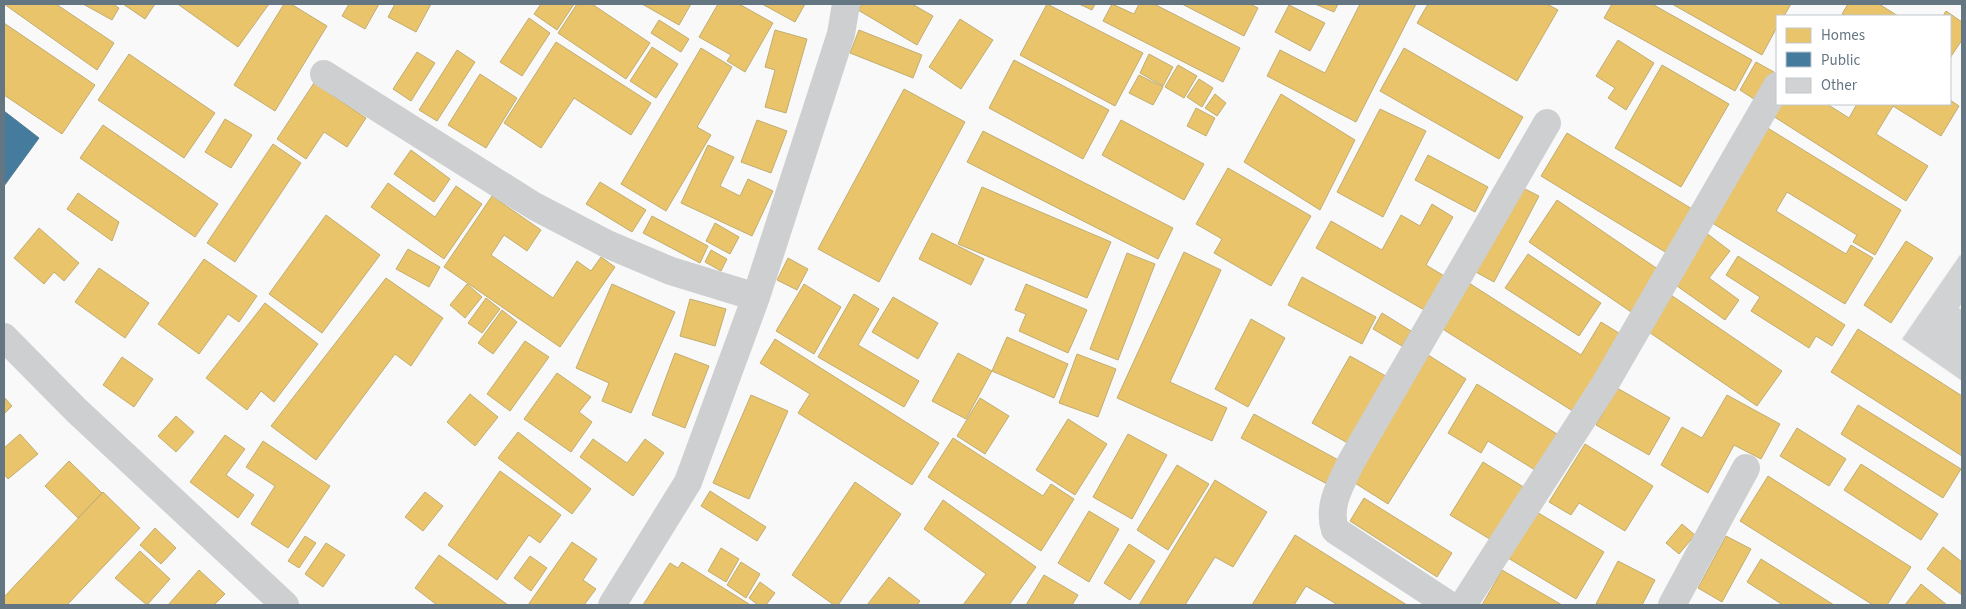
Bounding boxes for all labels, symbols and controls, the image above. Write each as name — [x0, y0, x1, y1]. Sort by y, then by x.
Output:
legend — [1776, 15, 1951, 105]
text: Homes — [1821, 25, 1865, 46]
text: Public — [1821, 50, 1860, 71]
text: Other — [1821, 75, 1858, 96]

